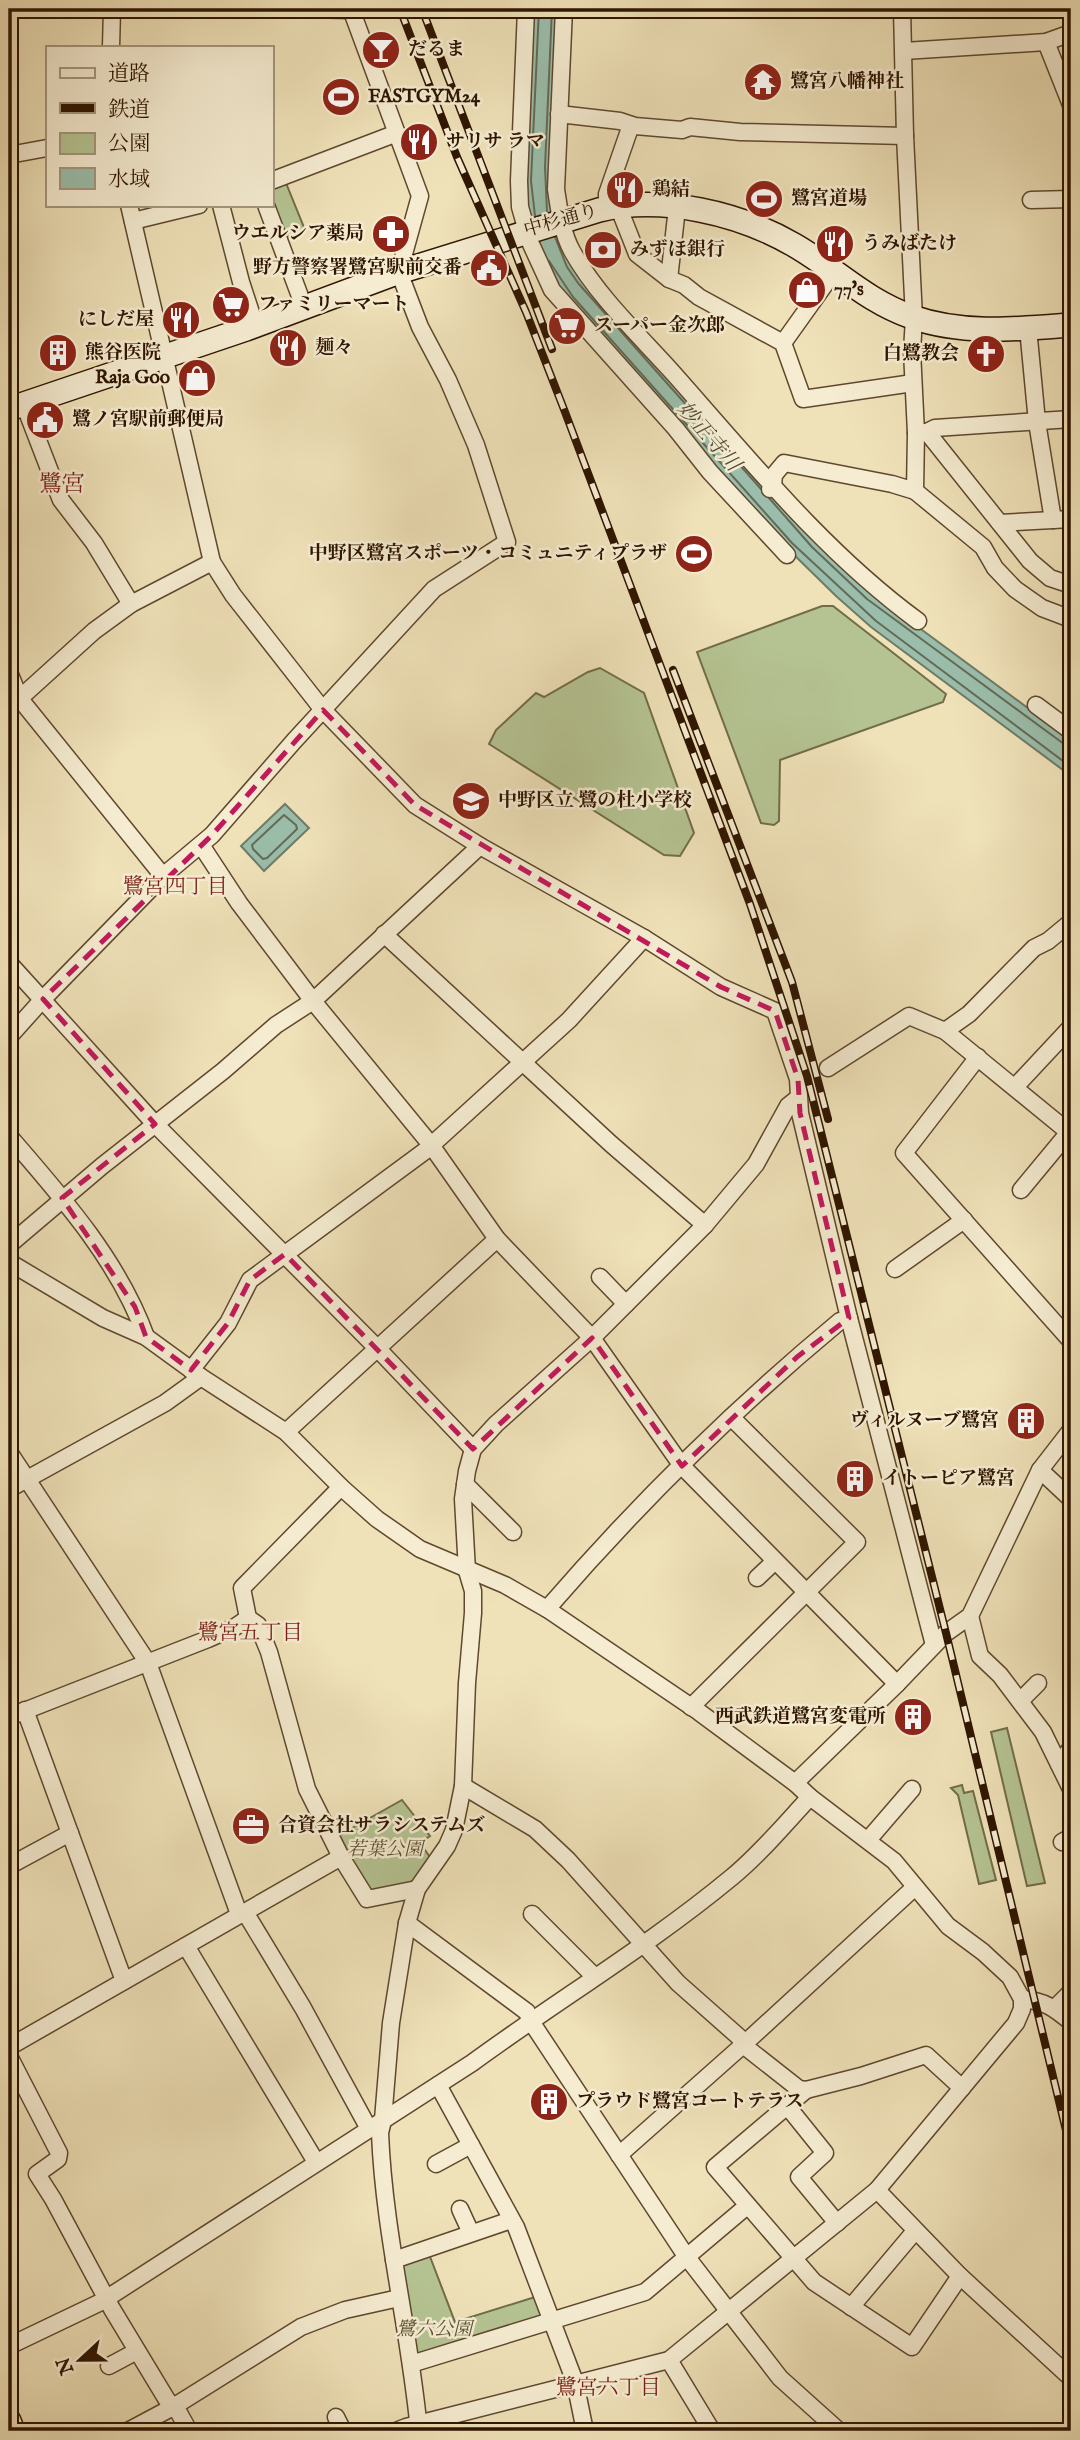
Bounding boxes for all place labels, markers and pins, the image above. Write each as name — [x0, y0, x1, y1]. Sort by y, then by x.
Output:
bar icon: だるま — [360, 29, 402, 71]
place label: だるま — [408, 38, 465, 62]
temple icon: 鷺宮八幡神社 — [742, 61, 784, 103]
place label: 鷺宮八幡神社 — [790, 70, 904, 94]
sports icon: FASTGYM24 — [320, 76, 362, 118]
place label: FASTGYM24 — [368, 85, 481, 109]
restaurant icon: サリサ ラマ — [398, 121, 440, 163]
place label: サリサ ラマ — [446, 130, 545, 154]
restaurant icon: 鶏結 — [604, 169, 646, 211]
place label: 鶏結 — [652, 178, 690, 202]
sports icon: 鷺宮道場 — [743, 178, 785, 220]
place label: 鷺宮道場 — [791, 187, 867, 211]
pharmacy icon: ウエルシア薬局 — [370, 213, 412, 255]
place label: ウエルシア薬局 — [231, 222, 364, 246]
restaurant icon: うみばたけ — [814, 223, 856, 265]
bank icon: みずほ銀行 — [582, 229, 624, 271]
place label: うみばたけ — [862, 232, 957, 256]
place label: みずほ銀行 — [630, 238, 725, 262]
public building icon: 野方警察署鷺宮駅前交番 — [468, 247, 510, 289]
place label: 野方警察署鷺宮駅前交番 — [253, 256, 462, 280]
shop icon: 77's — [786, 269, 828, 311]
place label: 77's — [834, 278, 864, 302]
supermarket icon: ファミリーマート — [210, 284, 252, 326]
place label: ファミリーマート — [258, 293, 410, 317]
restaurant icon: にしだ屋 — [160, 299, 202, 341]
supermarket icon: スーパー金次郎 — [546, 305, 588, 347]
place label: にしだ屋 — [78, 308, 154, 332]
place label: スーパー金次郎 — [594, 314, 725, 338]
restaurant icon: 麺々 — [267, 327, 309, 369]
building icon: 熊谷医院 — [37, 332, 79, 374]
church icon: 白鷺教会 — [965, 333, 1007, 375]
place label: 麺々 — [315, 336, 353, 360]
place label: 熊谷医院 — [85, 341, 161, 365]
place label: 白鷺教会 — [883, 342, 959, 366]
shop icon: Raja Goo — [176, 357, 218, 399]
place label: Raja Goo — [95, 366, 170, 390]
public building icon: 鷺ノ宮駅前郵便局 — [24, 399, 66, 441]
place label: 鷺ノ宮駅前郵便局 — [72, 408, 224, 432]
sports icon: 中野区鷺宮スポーツ・コミュニティプラザ — [673, 533, 715, 575]
place label: 中野区鷺宮スポーツ・コミュニティプラザ — [309, 542, 667, 566]
school or university icon: 中野区立 鷺の杜小学校 — [450, 780, 492, 822]
place label: 中野区立 鷺の杜小学校 — [498, 789, 692, 813]
building icon: ヴィルヌーブ鷺宮 — [1005, 1400, 1047, 1442]
place label: ヴィルヌーブ鷺宮 — [850, 1409, 999, 1433]
building icon: イトーピア鷺宮 — [834, 1458, 876, 1500]
place label: イトーピア鷺宮 — [882, 1467, 1015, 1491]
building icon: 西武鉄道鷺宮変電所 — [892, 1696, 934, 1738]
place label: 西武鉄道鷺宮変電所 — [715, 1705, 886, 1729]
office icon: 合資会社サラシステムズ — [230, 1805, 272, 1847]
place label: 合資会社サラシステムズ — [278, 1814, 485, 1838]
building icon: プラウド鷺宮コートテラス — [528, 2081, 570, 2123]
place label: プラウド鷺宮コートテラス — [576, 2090, 803, 2114]

